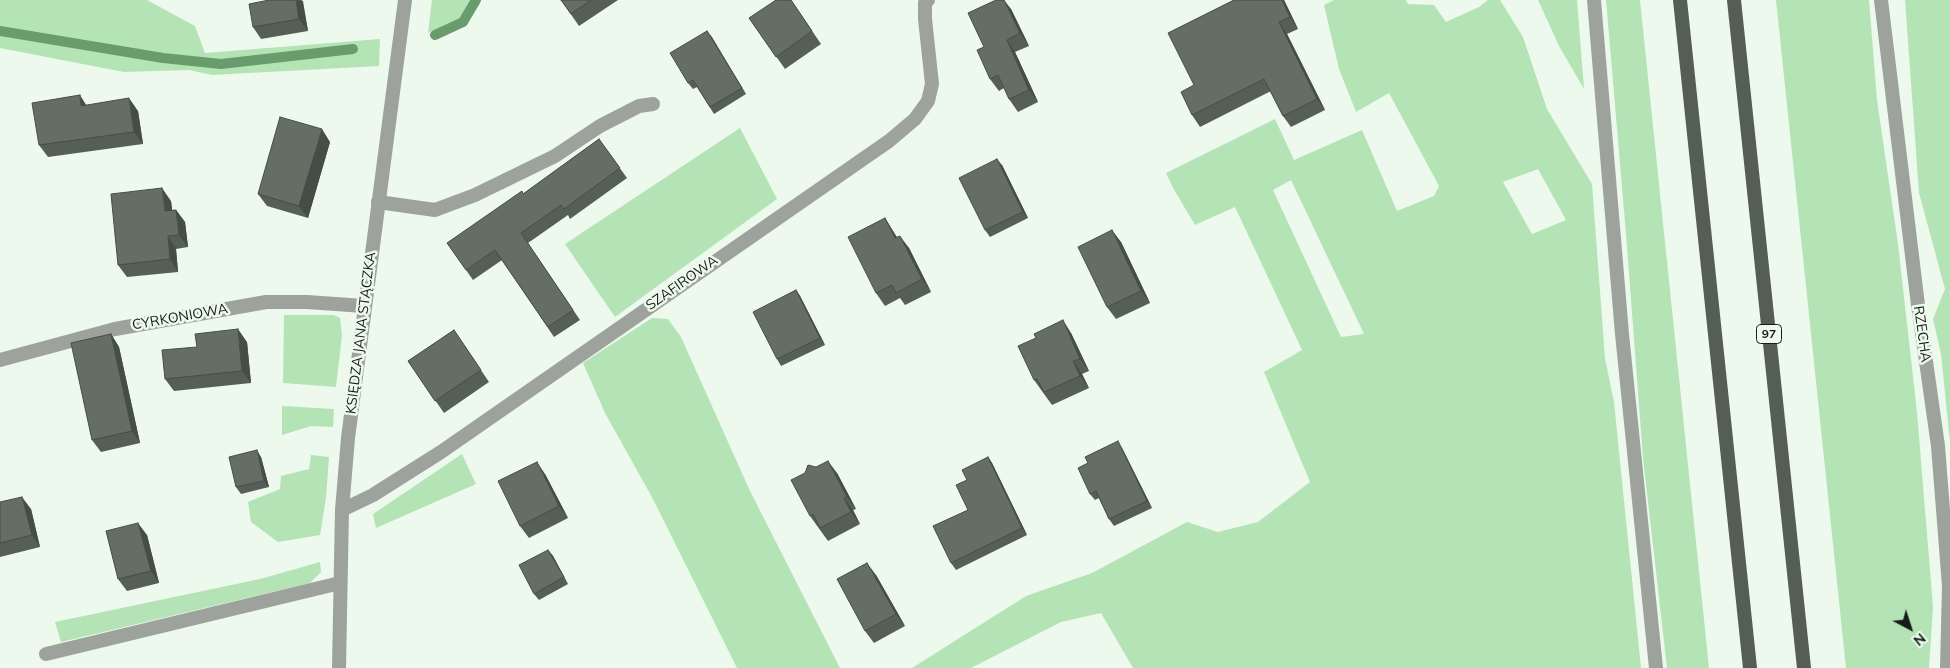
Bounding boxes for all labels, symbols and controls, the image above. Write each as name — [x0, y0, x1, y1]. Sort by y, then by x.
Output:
street label: KSIĘDZA JANA STĄCZKA — [343, 251, 379, 415]
street label: SZAFIROWA — [643, 252, 721, 314]
street label: CYRKONIOWA — [131, 300, 229, 334]
street label: RZECHA — [1910, 305, 1934, 363]
road number: 97 — [1756, 324, 1782, 344]
north arrow — [1885, 603, 1935, 653]
text: N — [1910, 629, 1929, 650]

